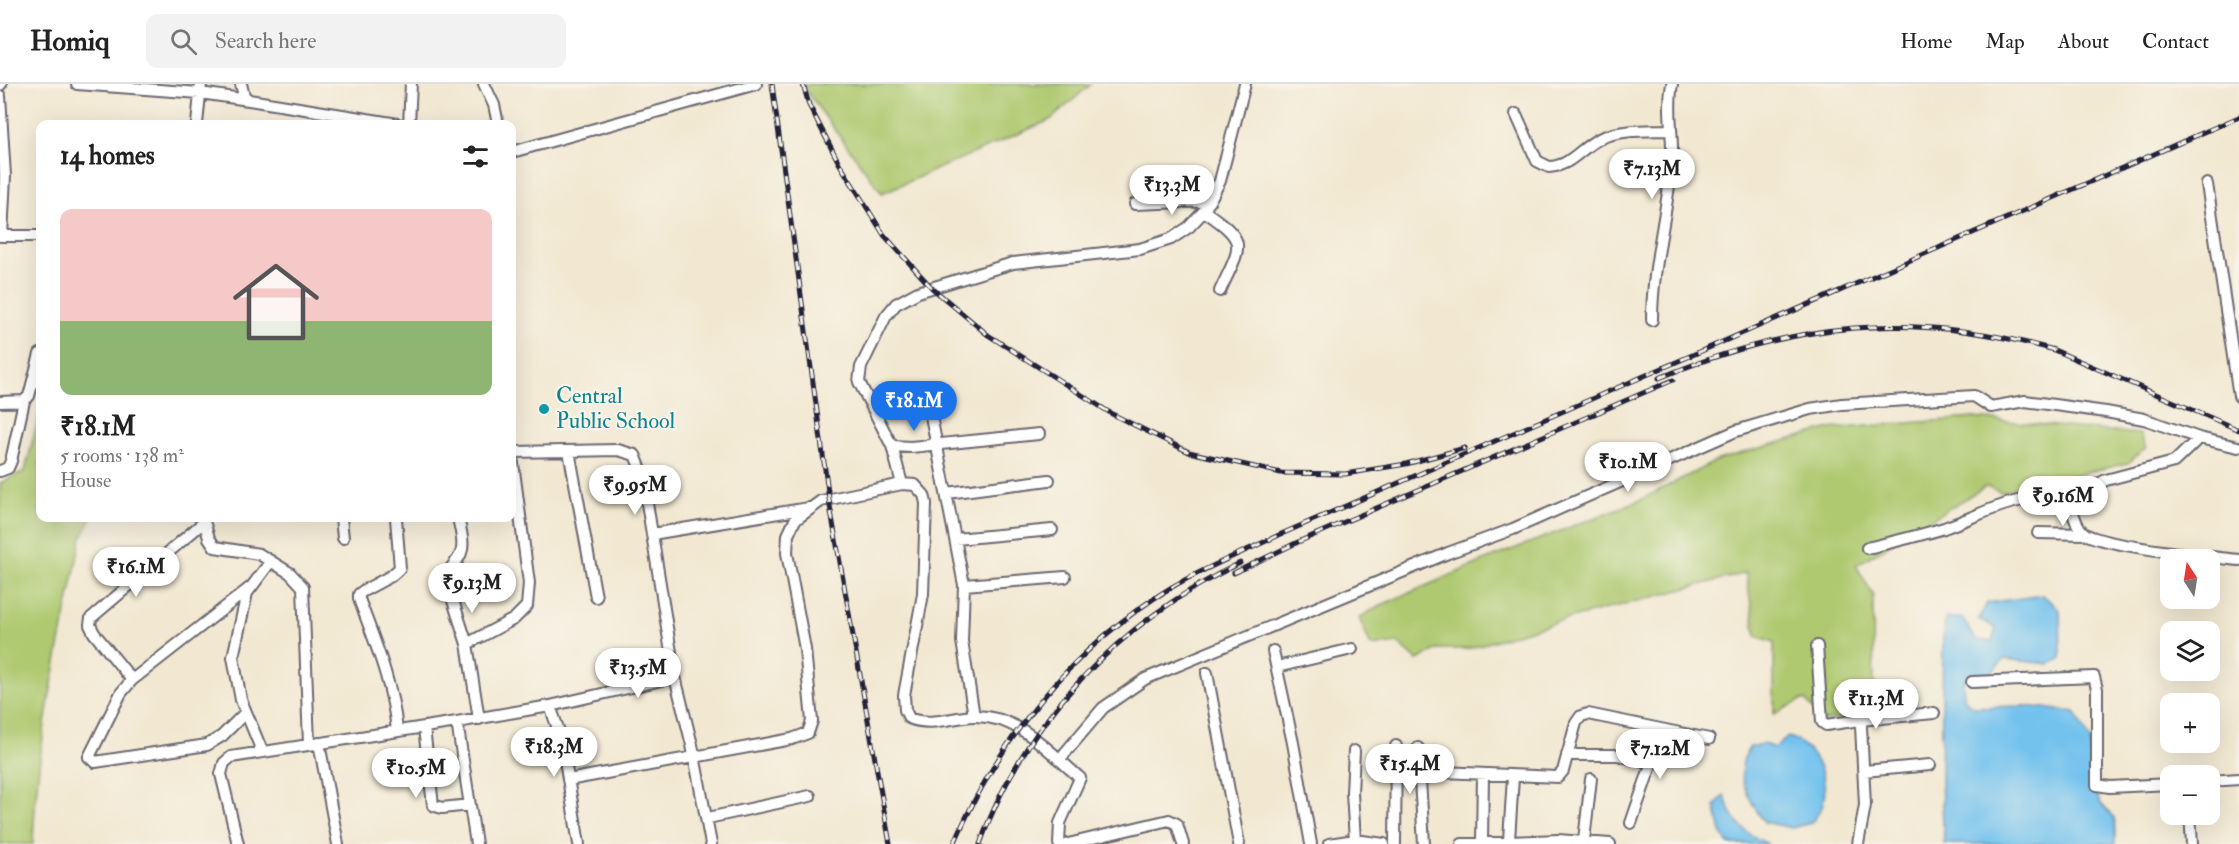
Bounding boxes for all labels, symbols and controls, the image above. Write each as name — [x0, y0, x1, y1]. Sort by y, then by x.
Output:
search box — [146, 14, 566, 68]
text: Homiq — [30, 24, 110, 59]
icon: search — [167, 25, 200, 58]
text: Search here — [215, 27, 316, 55]
text: Home — [1900, 28, 1952, 55]
text: Map — [1985, 28, 2025, 55]
text: About — [2058, 28, 2109, 55]
text: Contact — [2142, 28, 2209, 55]
text: 14 homes — [60, 140, 155, 172]
icon: filters — [459, 140, 492, 173]
pin: ₹7.13M — [1603, 149, 1701, 200]
text: ₹7.13M — [1623, 156, 1681, 181]
pin: ₹13.3M — [1123, 165, 1221, 216]
text: ₹13.3M — [1143, 172, 1201, 197]
icon: home — [222, 248, 330, 356]
pin: ₹18.1M — [865, 381, 963, 432]
place label: Central Public School — [556, 382, 675, 435]
text: ₹18.1M — [885, 388, 943, 413]
marker: Central Public School — [537, 402, 551, 416]
text: ₹18.1M — [60, 411, 136, 443]
pin: ₹10.1M — [1579, 442, 1677, 493]
text: 5 rooms · 138 m² — [60, 443, 184, 468]
text: ₹10.1M — [1598, 449, 1658, 474]
pin: ₹9.95M — [586, 465, 684, 516]
text: House — [60, 468, 111, 493]
text: ₹9.95M — [603, 472, 667, 497]
pin: ₹9.16M — [2014, 476, 2112, 527]
text: ₹9.16M — [2032, 483, 2094, 508]
pin: ₹16.1M — [87, 547, 185, 598]
north arrow — [2160, 549, 2220, 609]
map controls — [2160, 549, 2220, 825]
text: ₹16.1M — [107, 554, 165, 579]
pin: ₹9.13M — [423, 563, 521, 614]
text: ₹9.13M — [442, 570, 502, 595]
button: layers — [2160, 621, 2220, 681]
pin: ₹13.5M — [589, 648, 687, 699]
text: ₹13.5M — [609, 655, 667, 680]
pin: ₹11.3M — [1827, 679, 1925, 730]
text: ₹11.3M — [1848, 686, 1904, 711]
button: + — [2160, 693, 2220, 753]
pin: ₹18.3M — [505, 727, 603, 778]
pin: ₹7.12M — [1611, 729, 1709, 780]
text: ₹18.3M — [525, 734, 583, 759]
text: ₹7.12M — [1630, 736, 1690, 761]
pin: ₹15.4M — [1361, 744, 1459, 795]
pin: ₹10.5M — [367, 748, 465, 799]
text: ₹15.4M — [1379, 751, 1441, 776]
text: ₹10.5M — [386, 755, 446, 780]
button: − — [2160, 765, 2220, 825]

